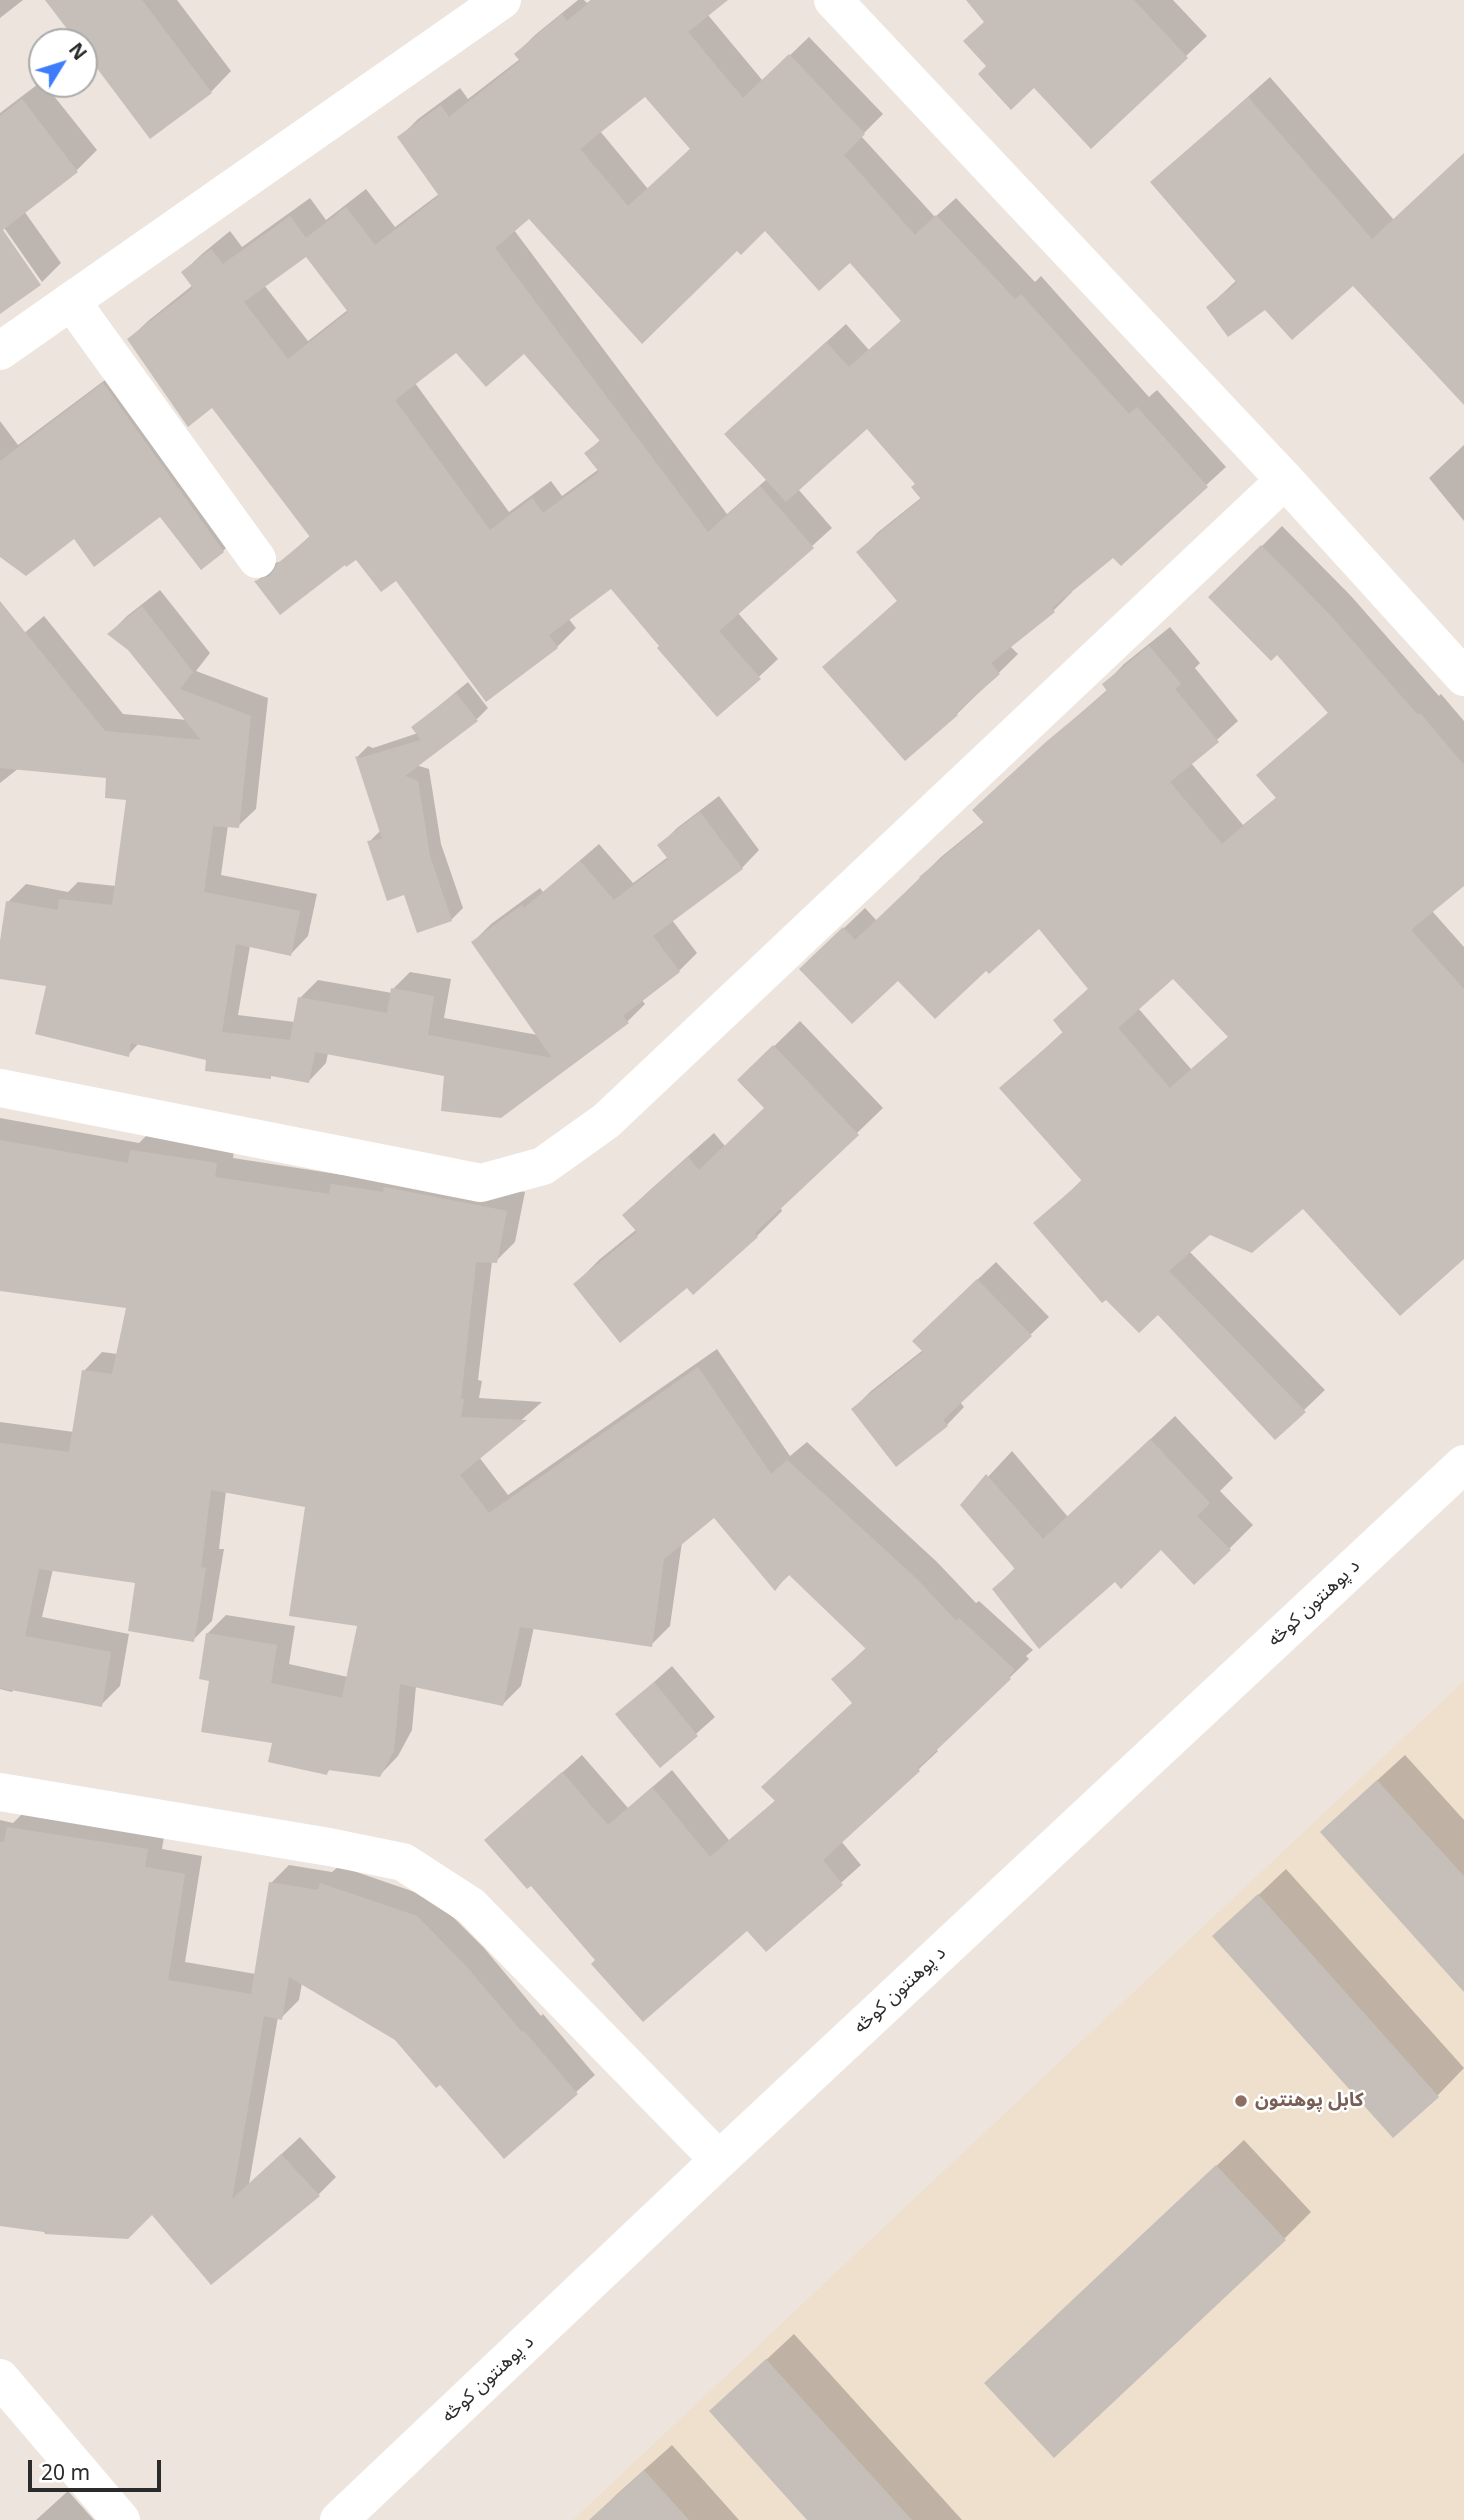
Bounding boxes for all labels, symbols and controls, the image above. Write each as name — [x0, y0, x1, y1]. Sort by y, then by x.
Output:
north arrow — [28, 28, 98, 98]
text: N — [63, 37, 93, 65]
street label: د پوهنتون کوڅه — [1263, 1555, 1365, 1651]
street label: د پوهنتون کوڅه — [849, 1942, 951, 2038]
place label: کابل پوهنتون — [1255, 2090, 1364, 2112]
marker: کابل پوهنتون — [1233, 2093, 1249, 2109]
street label: د پوهنتون کوڅه — [437, 2331, 539, 2427]
scale bar — [32, 2446, 164, 2490]
text: 20 m — [41, 2458, 90, 2486]

